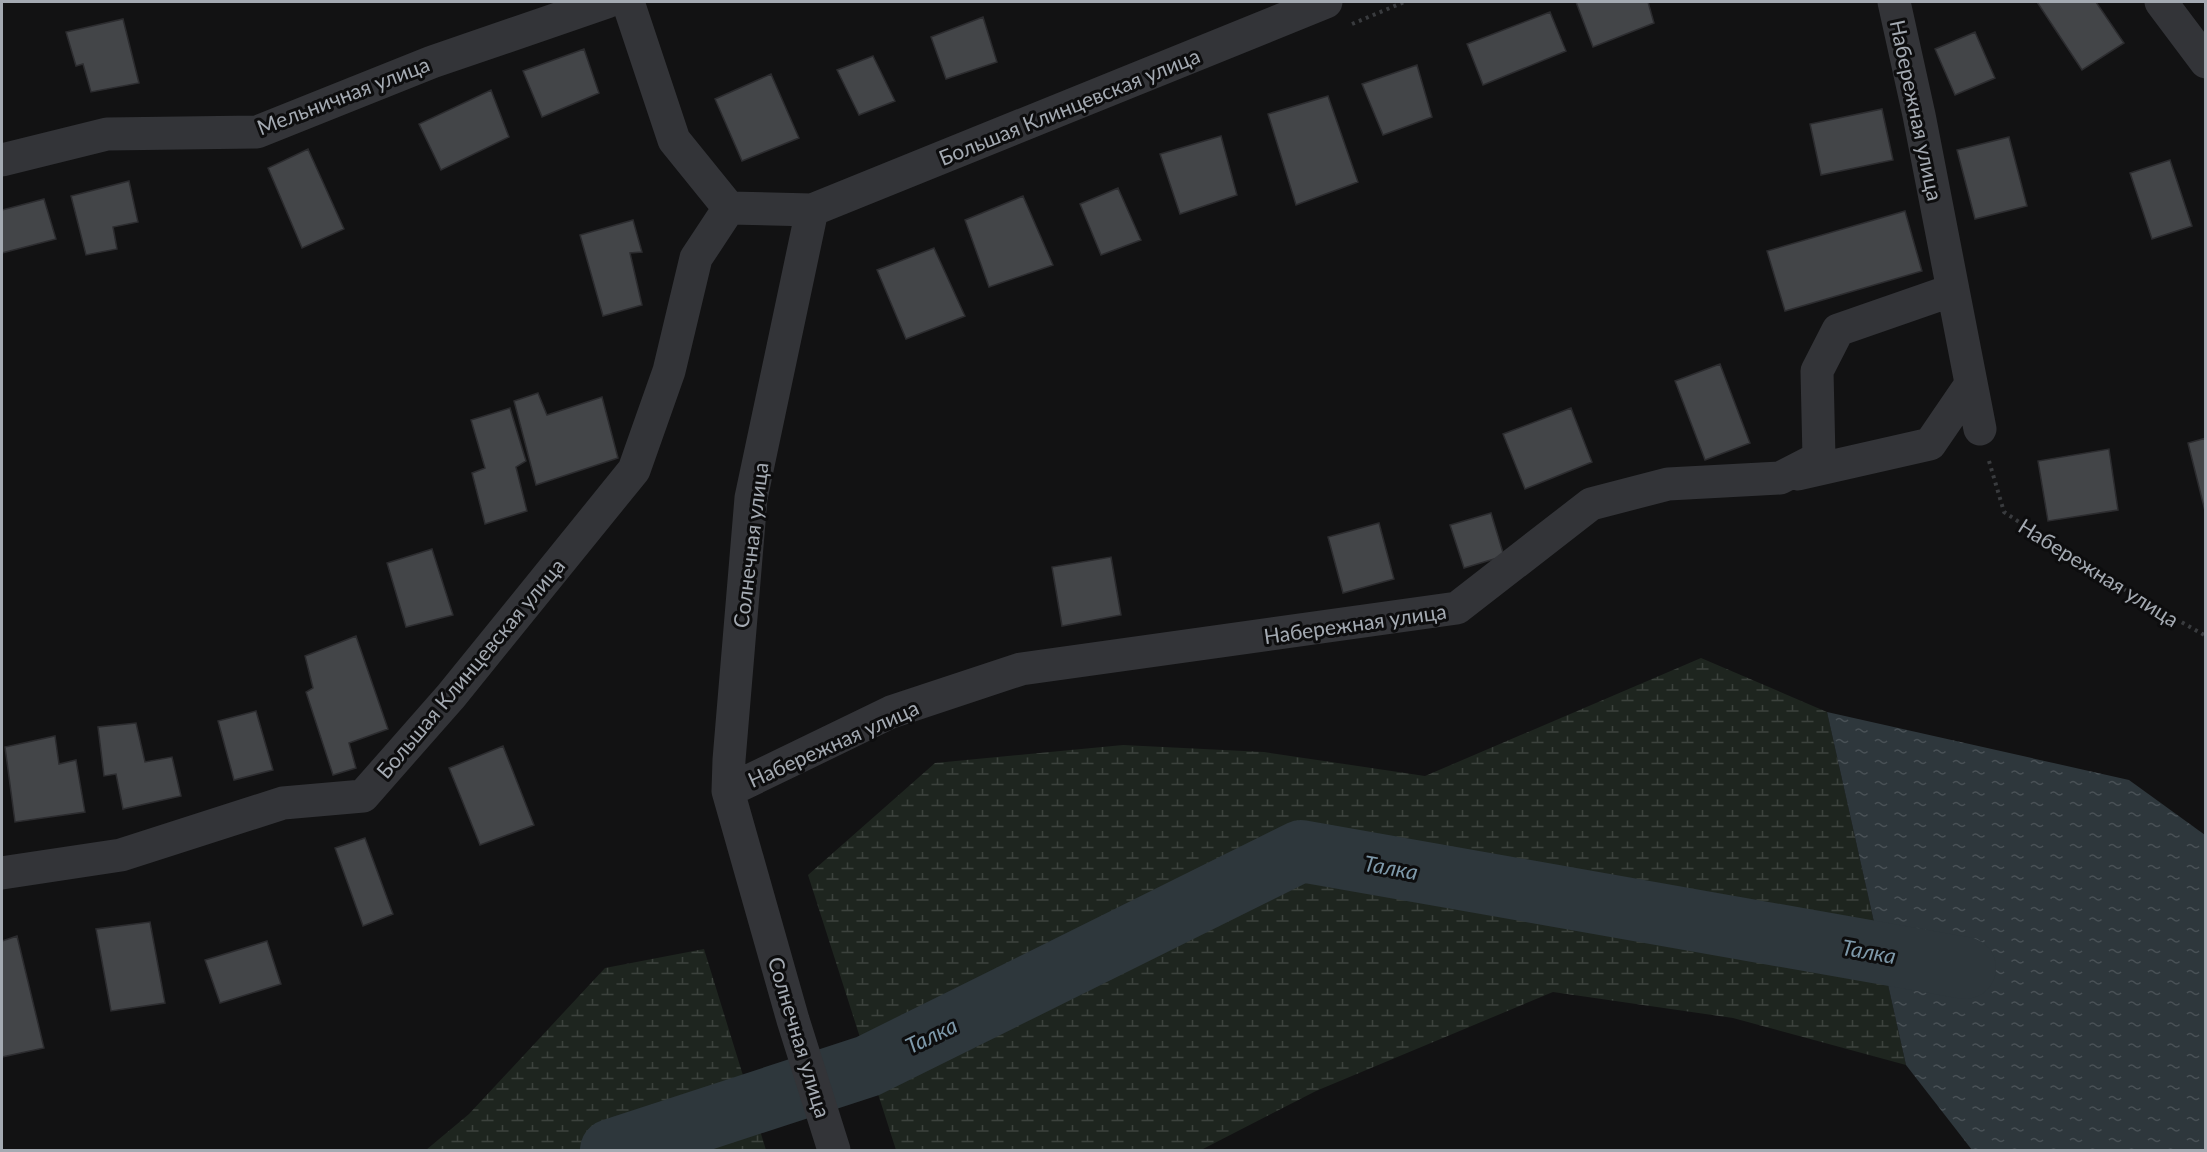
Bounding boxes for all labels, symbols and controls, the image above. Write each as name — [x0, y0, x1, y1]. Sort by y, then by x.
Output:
street label: Набережная улица — [1886, 17, 1948, 203]
street label: Большая Клинцевская улица — [935, 42, 1203, 170]
street label: Мельничная улица — [253, 51, 433, 139]
street label: Солнечная улица — [727, 461, 773, 629]
street label: Набережная улица — [2014, 513, 2184, 631]
street label: Большая Клинцевская улица — [371, 553, 569, 783]
street label: Набережная улица — [1262, 598, 1448, 648]
street label: Набережная улица — [744, 694, 922, 792]
water label: Талка — [1362, 849, 1420, 885]
water label: Талка — [1840, 933, 1898, 969]
street label: Солнечная улица — [764, 954, 836, 1120]
water label: Талка — [901, 1011, 961, 1059]

